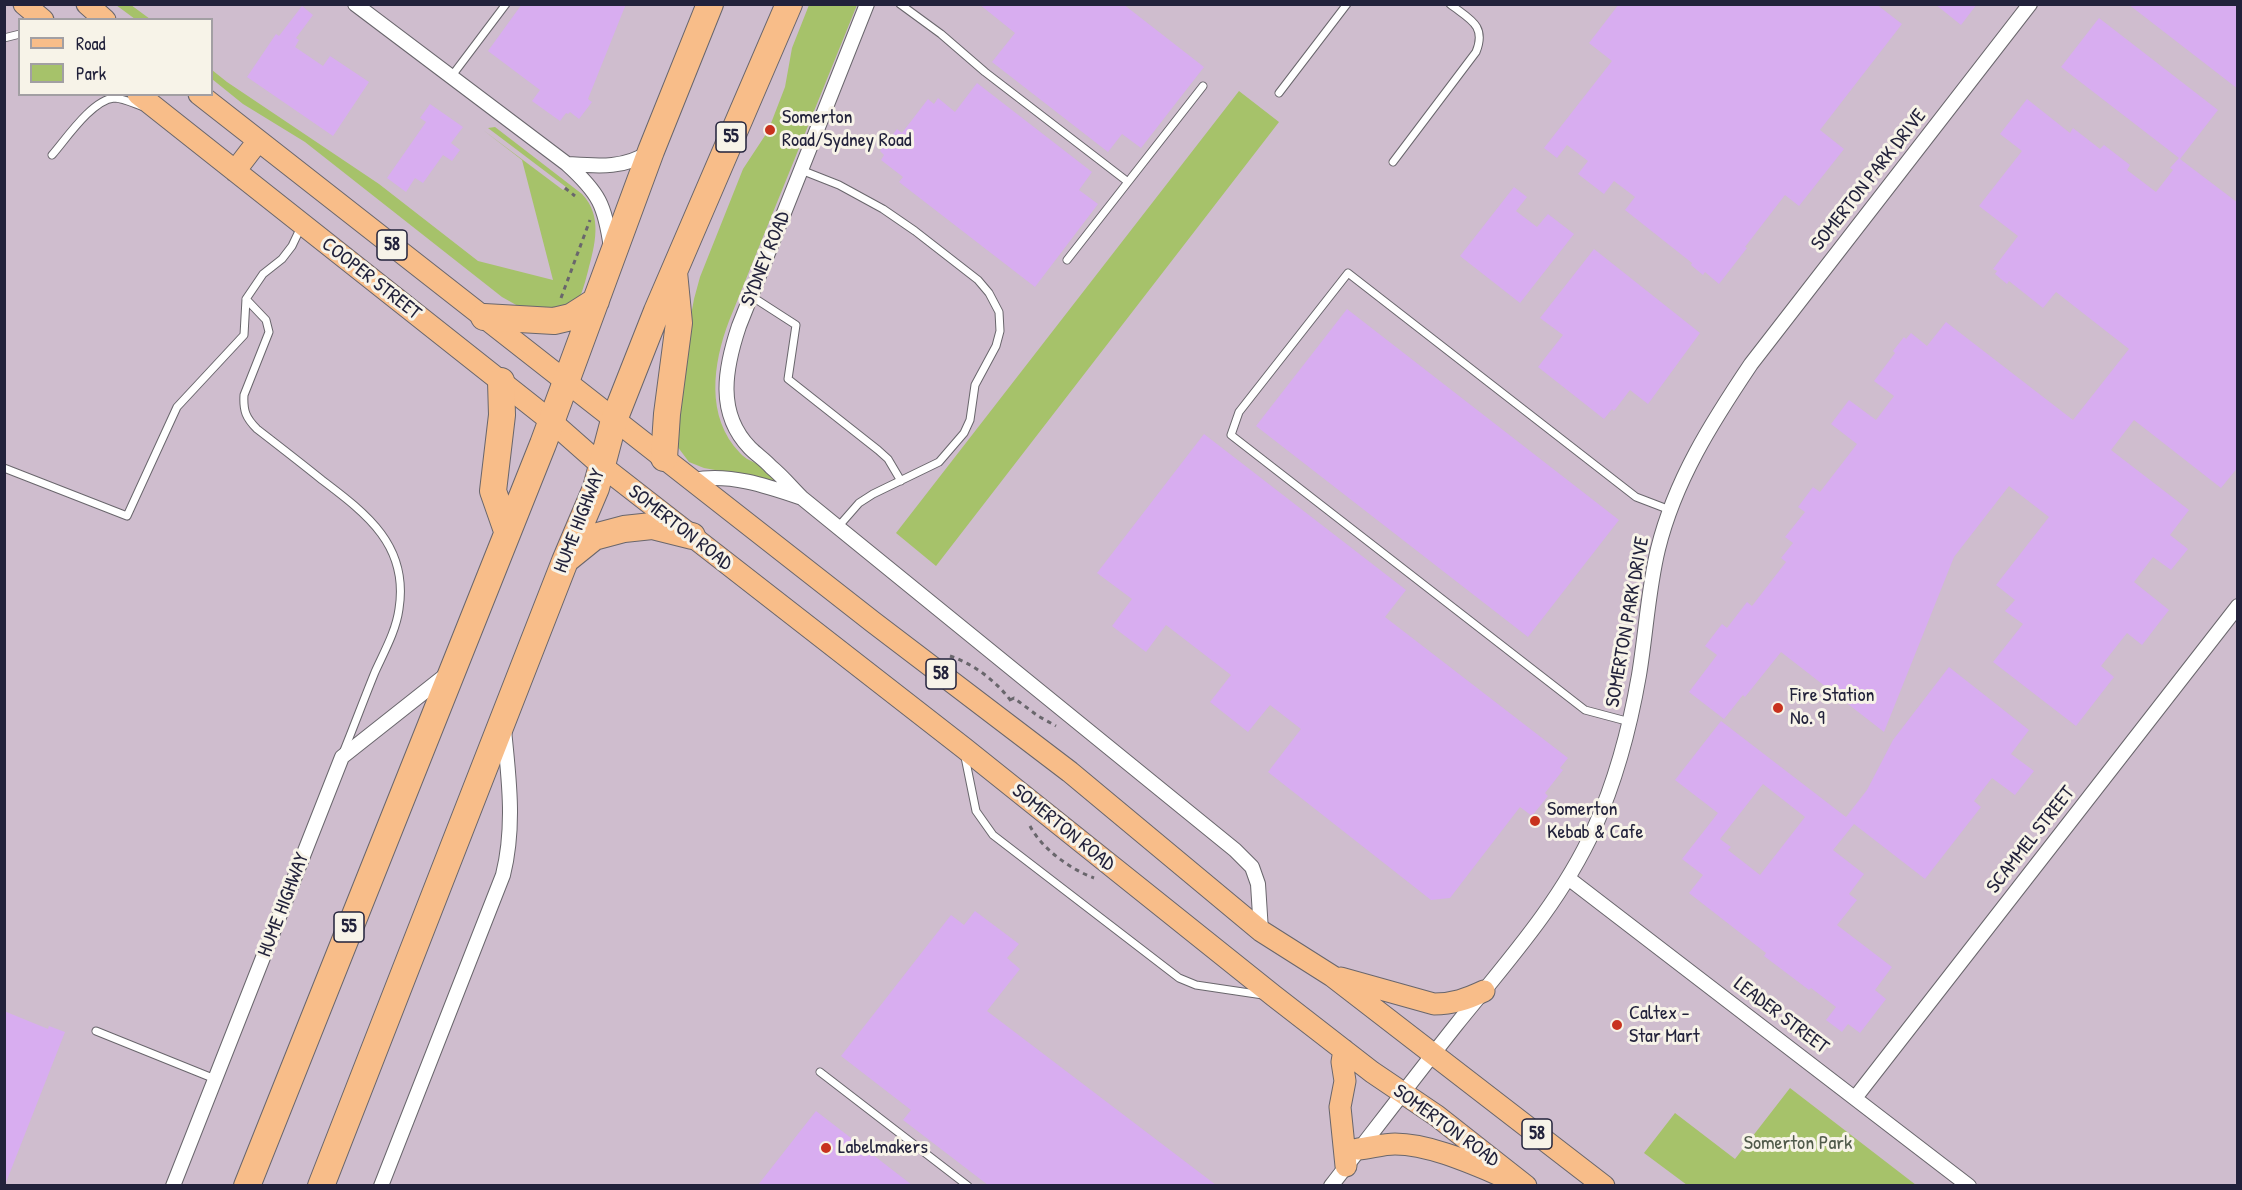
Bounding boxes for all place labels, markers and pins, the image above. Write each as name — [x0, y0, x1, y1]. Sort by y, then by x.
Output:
place label: Somerton Road/Sydney Road — [782, 106, 912, 153]
marker: Somerton Road/Sydney Road — [763, 123, 777, 137]
place label: Fire Station No. 9 — [1790, 684, 1875, 731]
marker: Fire Station No. 9 — [1771, 701, 1785, 715]
place label: Somerton Kebab & Cafe — [1547, 798, 1643, 845]
marker: Somerton Kebab & Cafe — [1528, 814, 1542, 828]
place label: Caltex - Star Mart — [1629, 1002, 1700, 1049]
marker: Caltex - Star Mart — [1610, 1018, 1624, 1032]
place label: Labelmakers — [838, 1136, 928, 1160]
marker: Labelmakers — [819, 1141, 833, 1155]

